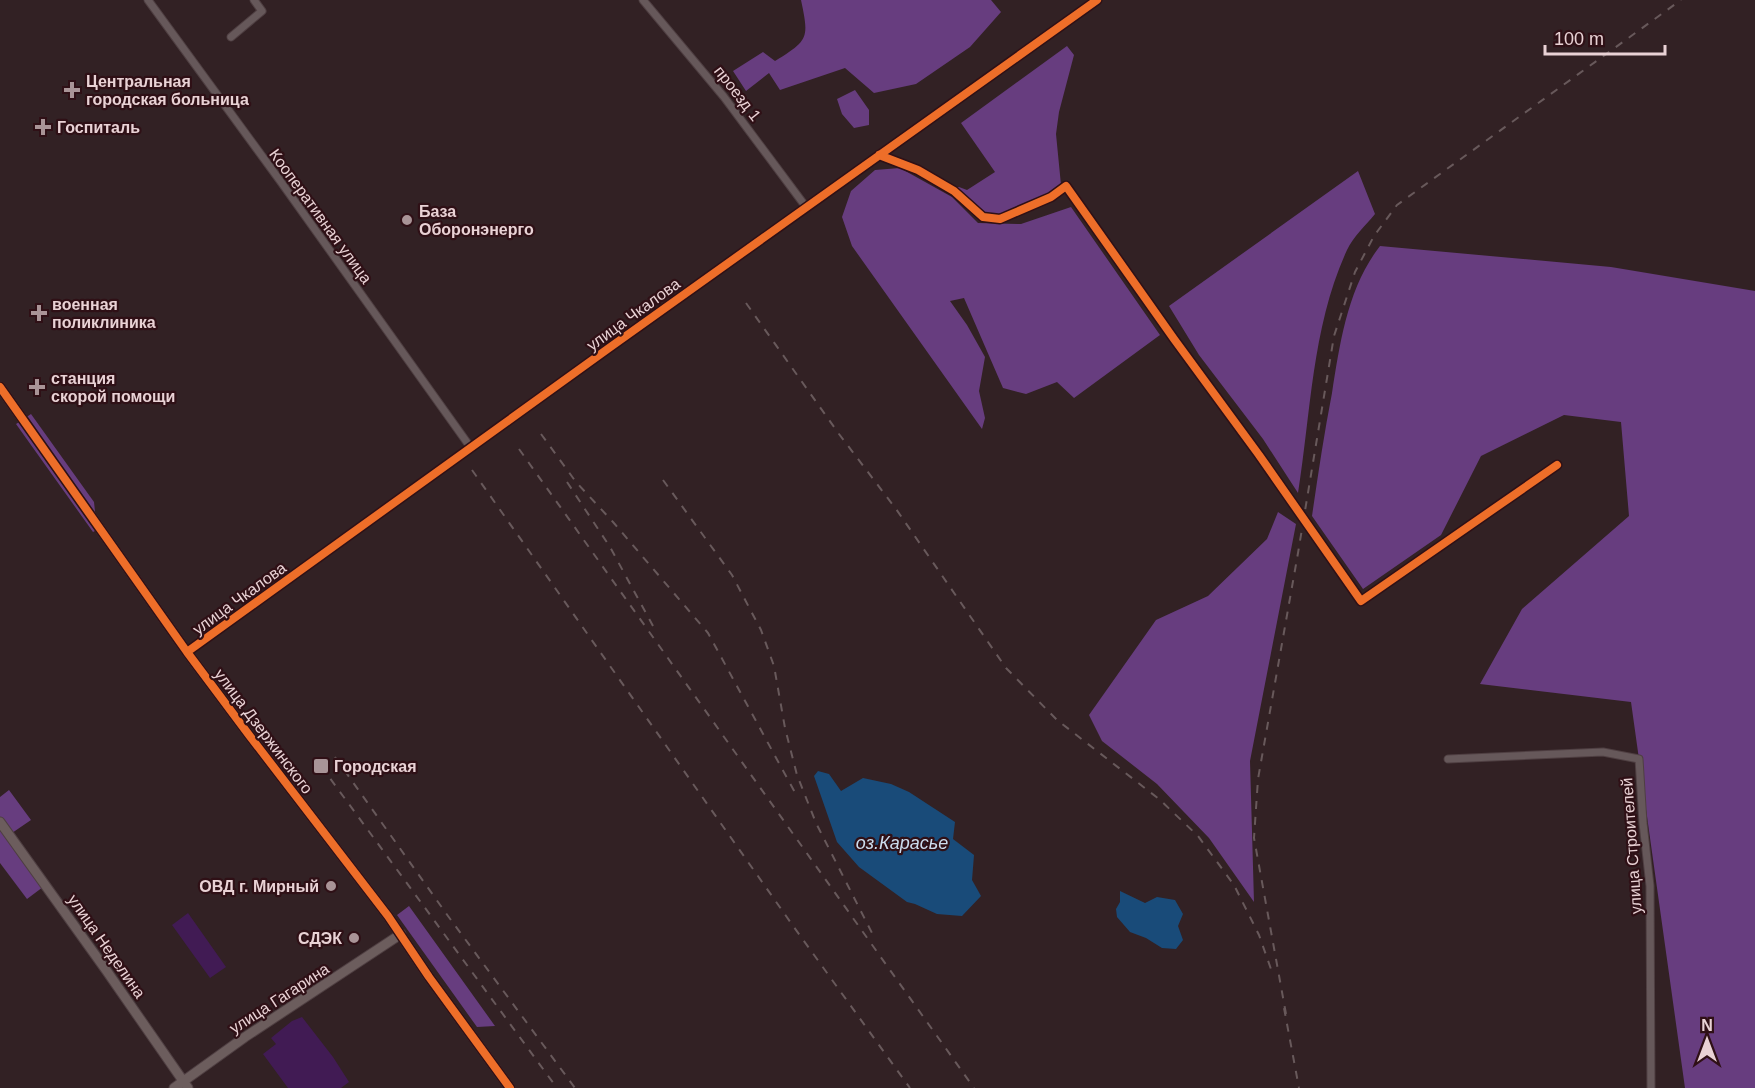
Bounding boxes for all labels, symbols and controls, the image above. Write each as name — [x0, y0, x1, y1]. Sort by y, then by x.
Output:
scale bar — [1545, 18, 1665, 56]
text: 100 m — [1554, 29, 1604, 49]
street label: проезд 1 — [711, 63, 764, 124]
place label: Центральная городская больница — [86, 73, 249, 108]
marker: Центральная городская больница — [63, 81, 81, 99]
marker: Госпиталь — [34, 118, 52, 136]
place label: Госпиталь — [57, 119, 140, 136]
street label: Кооперативная улица — [266, 146, 375, 287]
place label: База Оборонэнерго — [419, 203, 534, 238]
marker: База Оборонэнерго — [400, 213, 414, 227]
street label: улица Чкалова — [583, 275, 683, 354]
place label: военная поликлиника — [52, 296, 156, 331]
marker: военная поликлиника — [30, 304, 48, 322]
place label: станция скорой помощи — [51, 370, 175, 405]
marker: станция скорой помощи — [28, 378, 46, 396]
street label: улица Чкалова — [189, 559, 289, 638]
street label: улица Дзержинского — [211, 666, 316, 797]
marker: Городская — [312, 757, 330, 775]
place label: Городская — [334, 758, 416, 775]
street label: улица Строителей — [1618, 777, 1645, 915]
water label: оз.Карасье — [856, 833, 948, 853]
place label: ОВД г. Мирный — [199, 878, 319, 895]
marker: ОВД г. Мирный — [324, 879, 338, 893]
street label: улица Неделина — [65, 891, 149, 1001]
place label: СДЭК — [298, 930, 342, 947]
marker: СДЭК — [347, 931, 361, 945]
street label: улица Гагарина — [226, 960, 332, 1037]
north arrow — [1677, 1010, 1737, 1070]
text: N — [1701, 1017, 1713, 1034]

